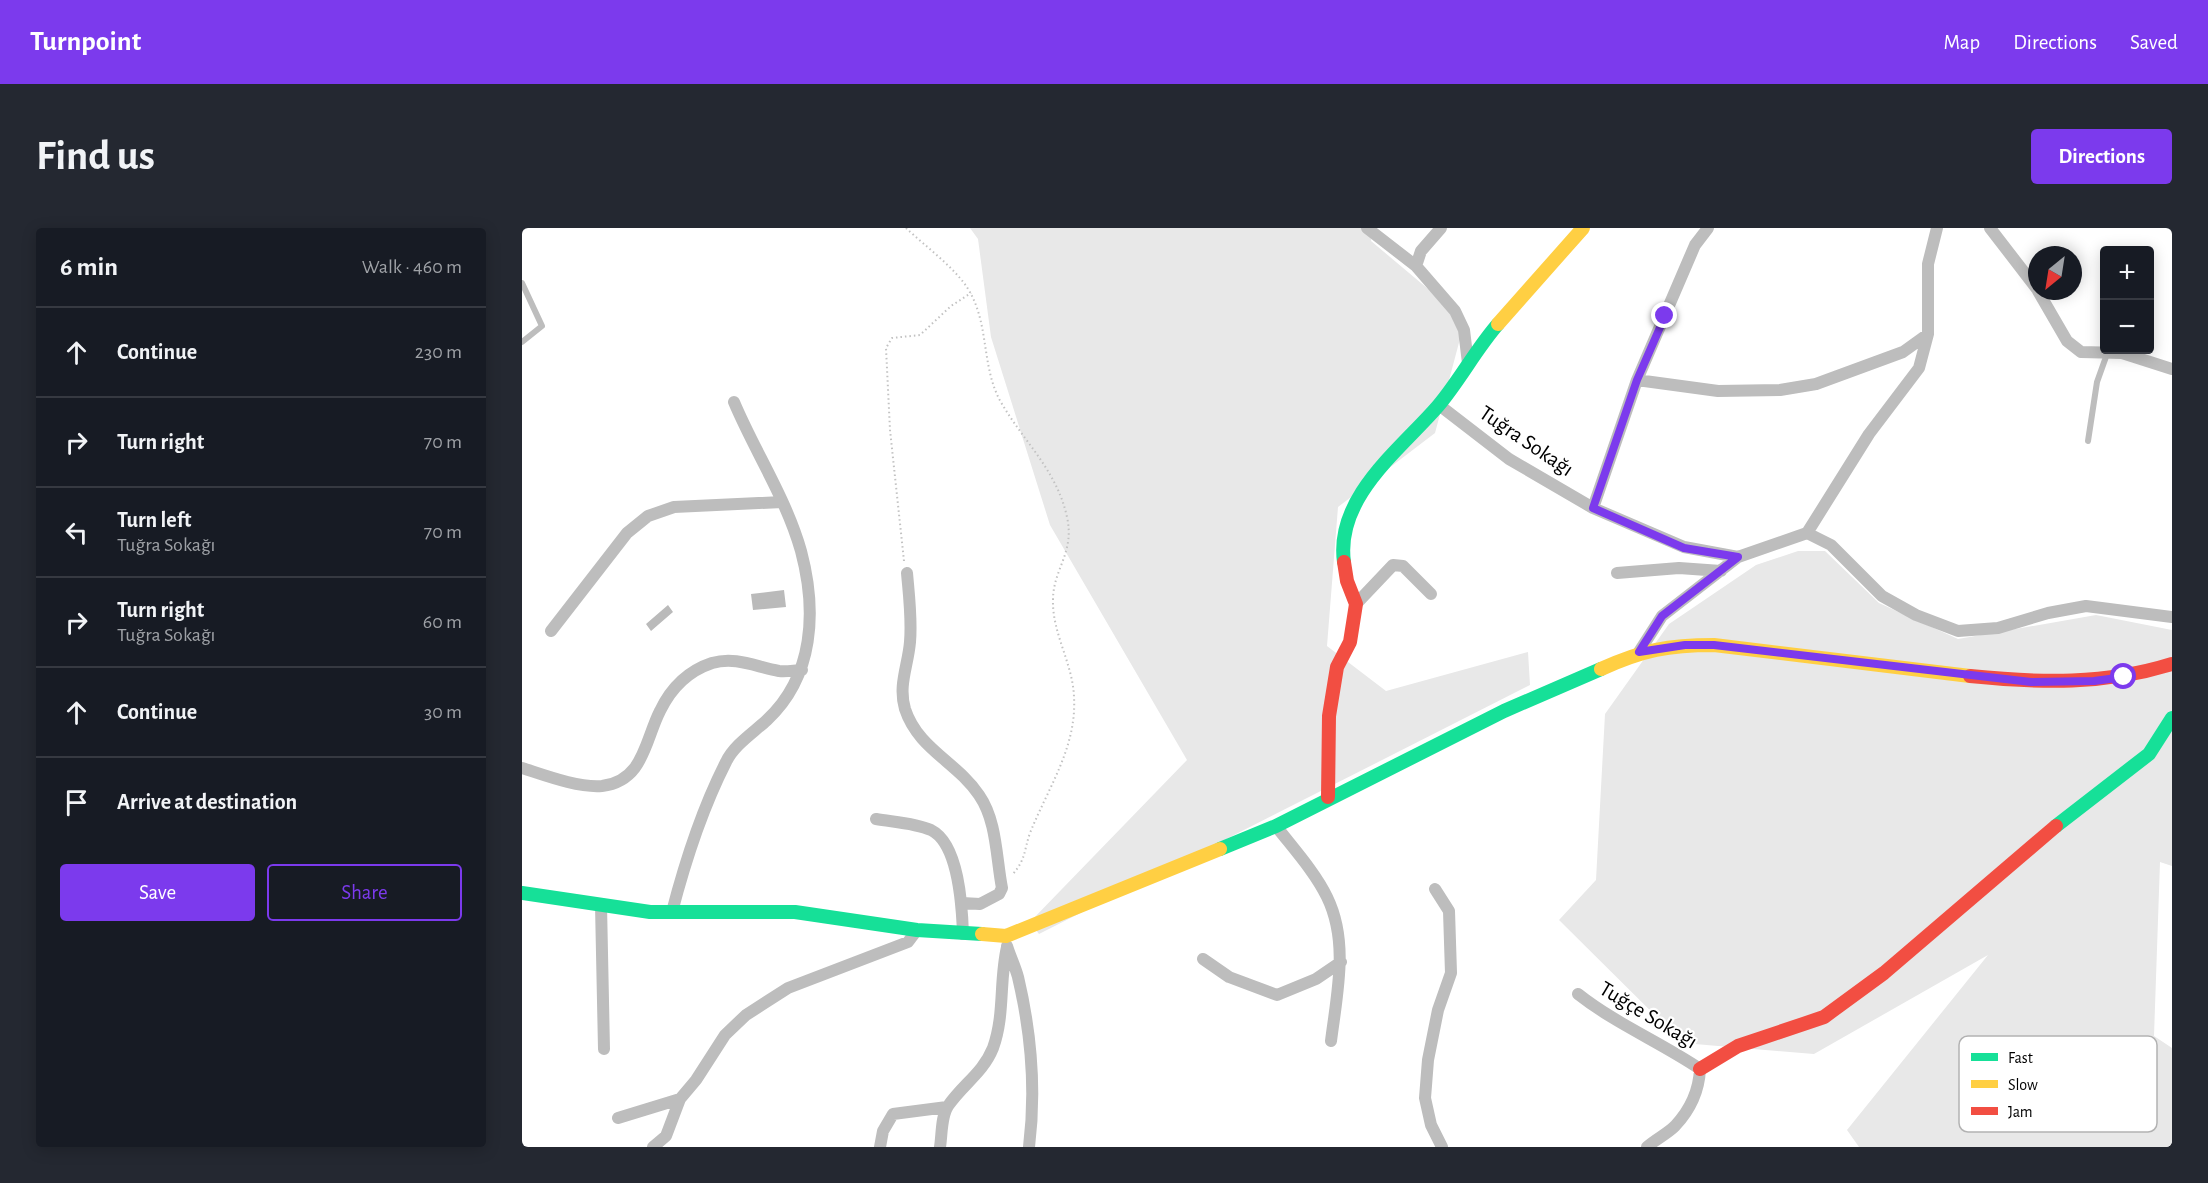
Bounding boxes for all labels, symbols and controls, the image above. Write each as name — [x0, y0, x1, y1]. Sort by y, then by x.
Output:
text: Turnpoint — [30, 28, 141, 56]
text: Map — [1944, 32, 1980, 53]
text: Directions — [2013, 32, 2097, 53]
text: Saved — [2130, 32, 2178, 53]
button: Directions — [2031, 129, 2172, 184]
text: Find us — [36, 135, 155, 177]
north arrow — [2028, 246, 2082, 300]
map controls — [2100, 246, 2154, 354]
button: + — [2100, 246, 2154, 300]
text: 6 min — [60, 254, 118, 280]
text: Walk · 460 m — [362, 257, 462, 277]
button: − — [2100, 300, 2154, 354]
route end — [1651, 302, 1677, 328]
icon: ahead — [60, 336, 93, 369]
text: Continue — [117, 341, 197, 363]
text: 230 m — [415, 342, 462, 362]
street label: Tuğra Sokağı — [1475, 401, 1577, 480]
icon: right — [60, 426, 93, 459]
text: Turn right — [117, 431, 204, 453]
text: 70 m — [424, 432, 462, 452]
text: Turn left — [117, 509, 191, 531]
icon: left — [60, 516, 93, 549]
text: 70 m — [424, 522, 462, 542]
text: Tuğra Sokağı — [117, 535, 215, 555]
text: Turn right — [117, 599, 204, 621]
icon: right — [60, 606, 93, 639]
text: 60 m — [423, 612, 462, 632]
text: Tuğra Sokağı — [117, 625, 215, 645]
route start — [2110, 663, 2136, 689]
icon: ahead — [60, 696, 93, 729]
text: Continue — [117, 701, 197, 723]
text: 30 m — [424, 702, 462, 722]
icon: arrive — [60, 786, 93, 819]
text: Arrive at destination — [117, 791, 297, 813]
button: Save — [60, 864, 255, 921]
button: Share — [267, 864, 462, 921]
street label: Tuğçe Sokağı — [1596, 977, 1701, 1053]
legend — [1959, 1036, 2157, 1132]
text: Fast — [2008, 1050, 2033, 1066]
text: Slow — [2008, 1077, 2038, 1093]
text: Jam — [2008, 1104, 2033, 1120]

